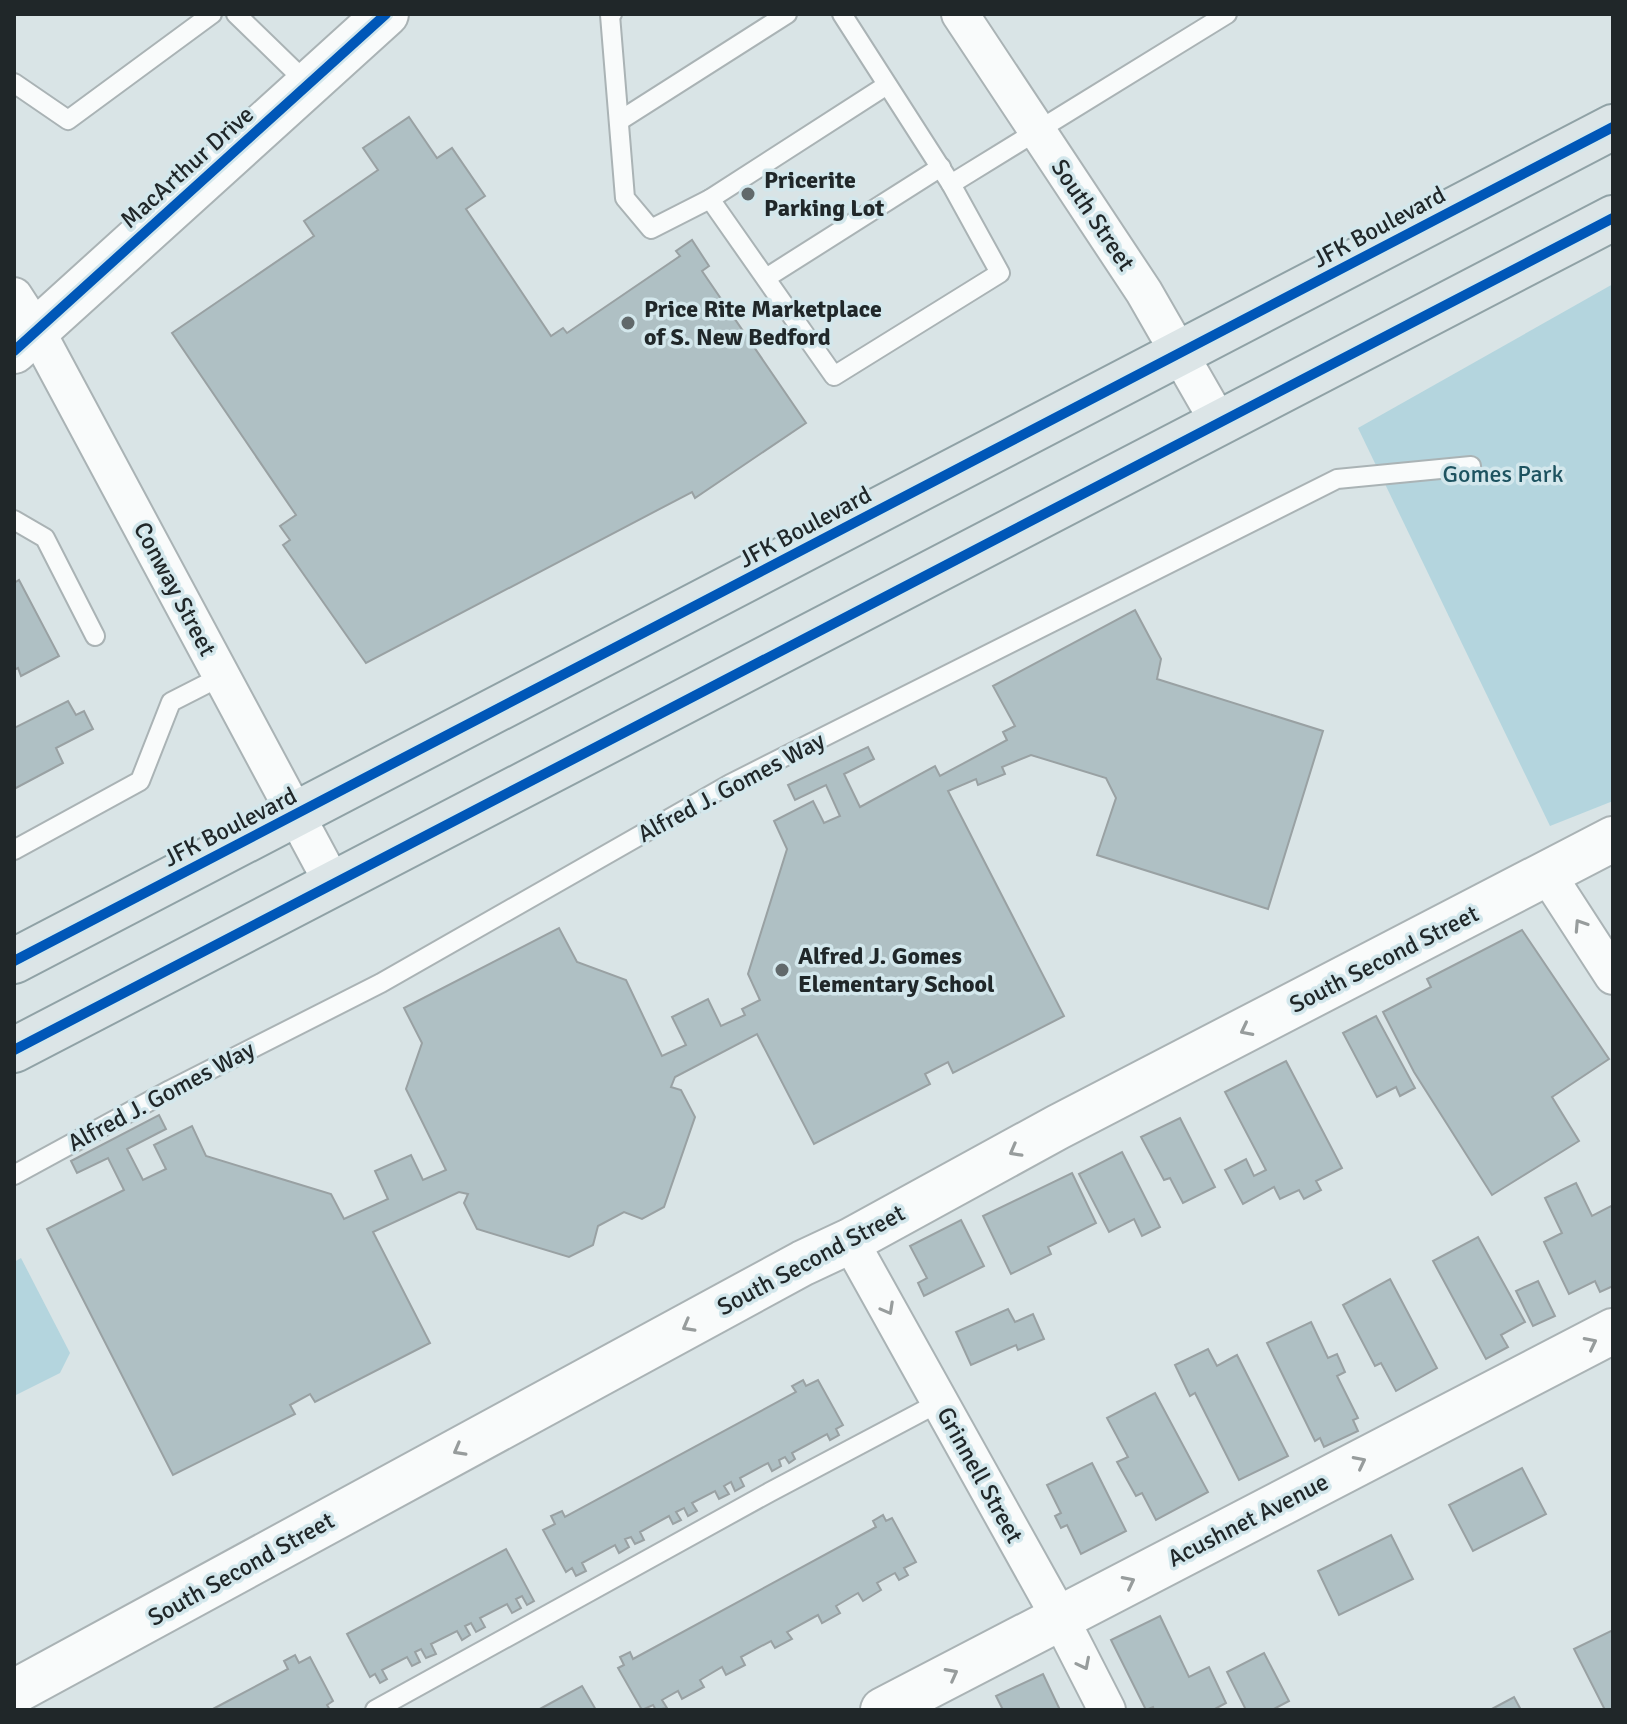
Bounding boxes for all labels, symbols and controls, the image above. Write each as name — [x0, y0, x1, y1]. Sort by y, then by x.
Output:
street label: MacArthur Drive — [114, 99, 260, 235]
street label: South Street — [1045, 153, 1141, 277]
place label: Pricerite Parking Lot — [764, 165, 884, 223]
street label: JFK Boulevard — [1308, 180, 1450, 274]
marker: Pricerite Parking Lot — [739, 185, 757, 203]
place label: Price Rite Marketplace of S. New Bedford — [644, 294, 882, 352]
marker: Price Rite Marketplace of S. New Bedford — [619, 314, 637, 332]
park label: Gomes Park — [1443, 459, 1563, 489]
street label: JFK Boulevard — [734, 480, 876, 574]
street label: Conway Street — [127, 517, 223, 661]
street label: Alfred J. Gomes Way — [632, 725, 830, 849]
street label: JFK Boulevard — [158, 781, 302, 873]
street label: South Second Street — [1284, 898, 1484, 1020]
one-way arrow — [1575, 919, 1590, 933]
place label: Alfred J. Gomes Elementary School — [798, 941, 995, 999]
marker: Alfred J. Gomes Elementary School — [773, 961, 791, 979]
one-way arrow — [1239, 1021, 1254, 1036]
street label: Alfred J. Gomes Way — [62, 1034, 260, 1158]
one-way arrow — [1009, 1141, 1024, 1156]
street label: South Second Street — [712, 1198, 910, 1322]
one-way arrow — [878, 1300, 894, 1315]
one-way arrow — [682, 1316, 696, 1332]
one-way arrow — [1582, 1337, 1597, 1352]
street label: Grinnell Street — [930, 1402, 1030, 1548]
one-way arrow — [453, 1441, 467, 1456]
one-way arrow — [1351, 1457, 1366, 1472]
street label: Acushnet Avenue — [1163, 1467, 1333, 1573]
street label: South Second Street — [143, 1505, 339, 1633]
one-way arrow — [1120, 1576, 1135, 1591]
one-way arrow — [1074, 1655, 1089, 1670]
one-way arrow — [944, 1668, 959, 1683]

